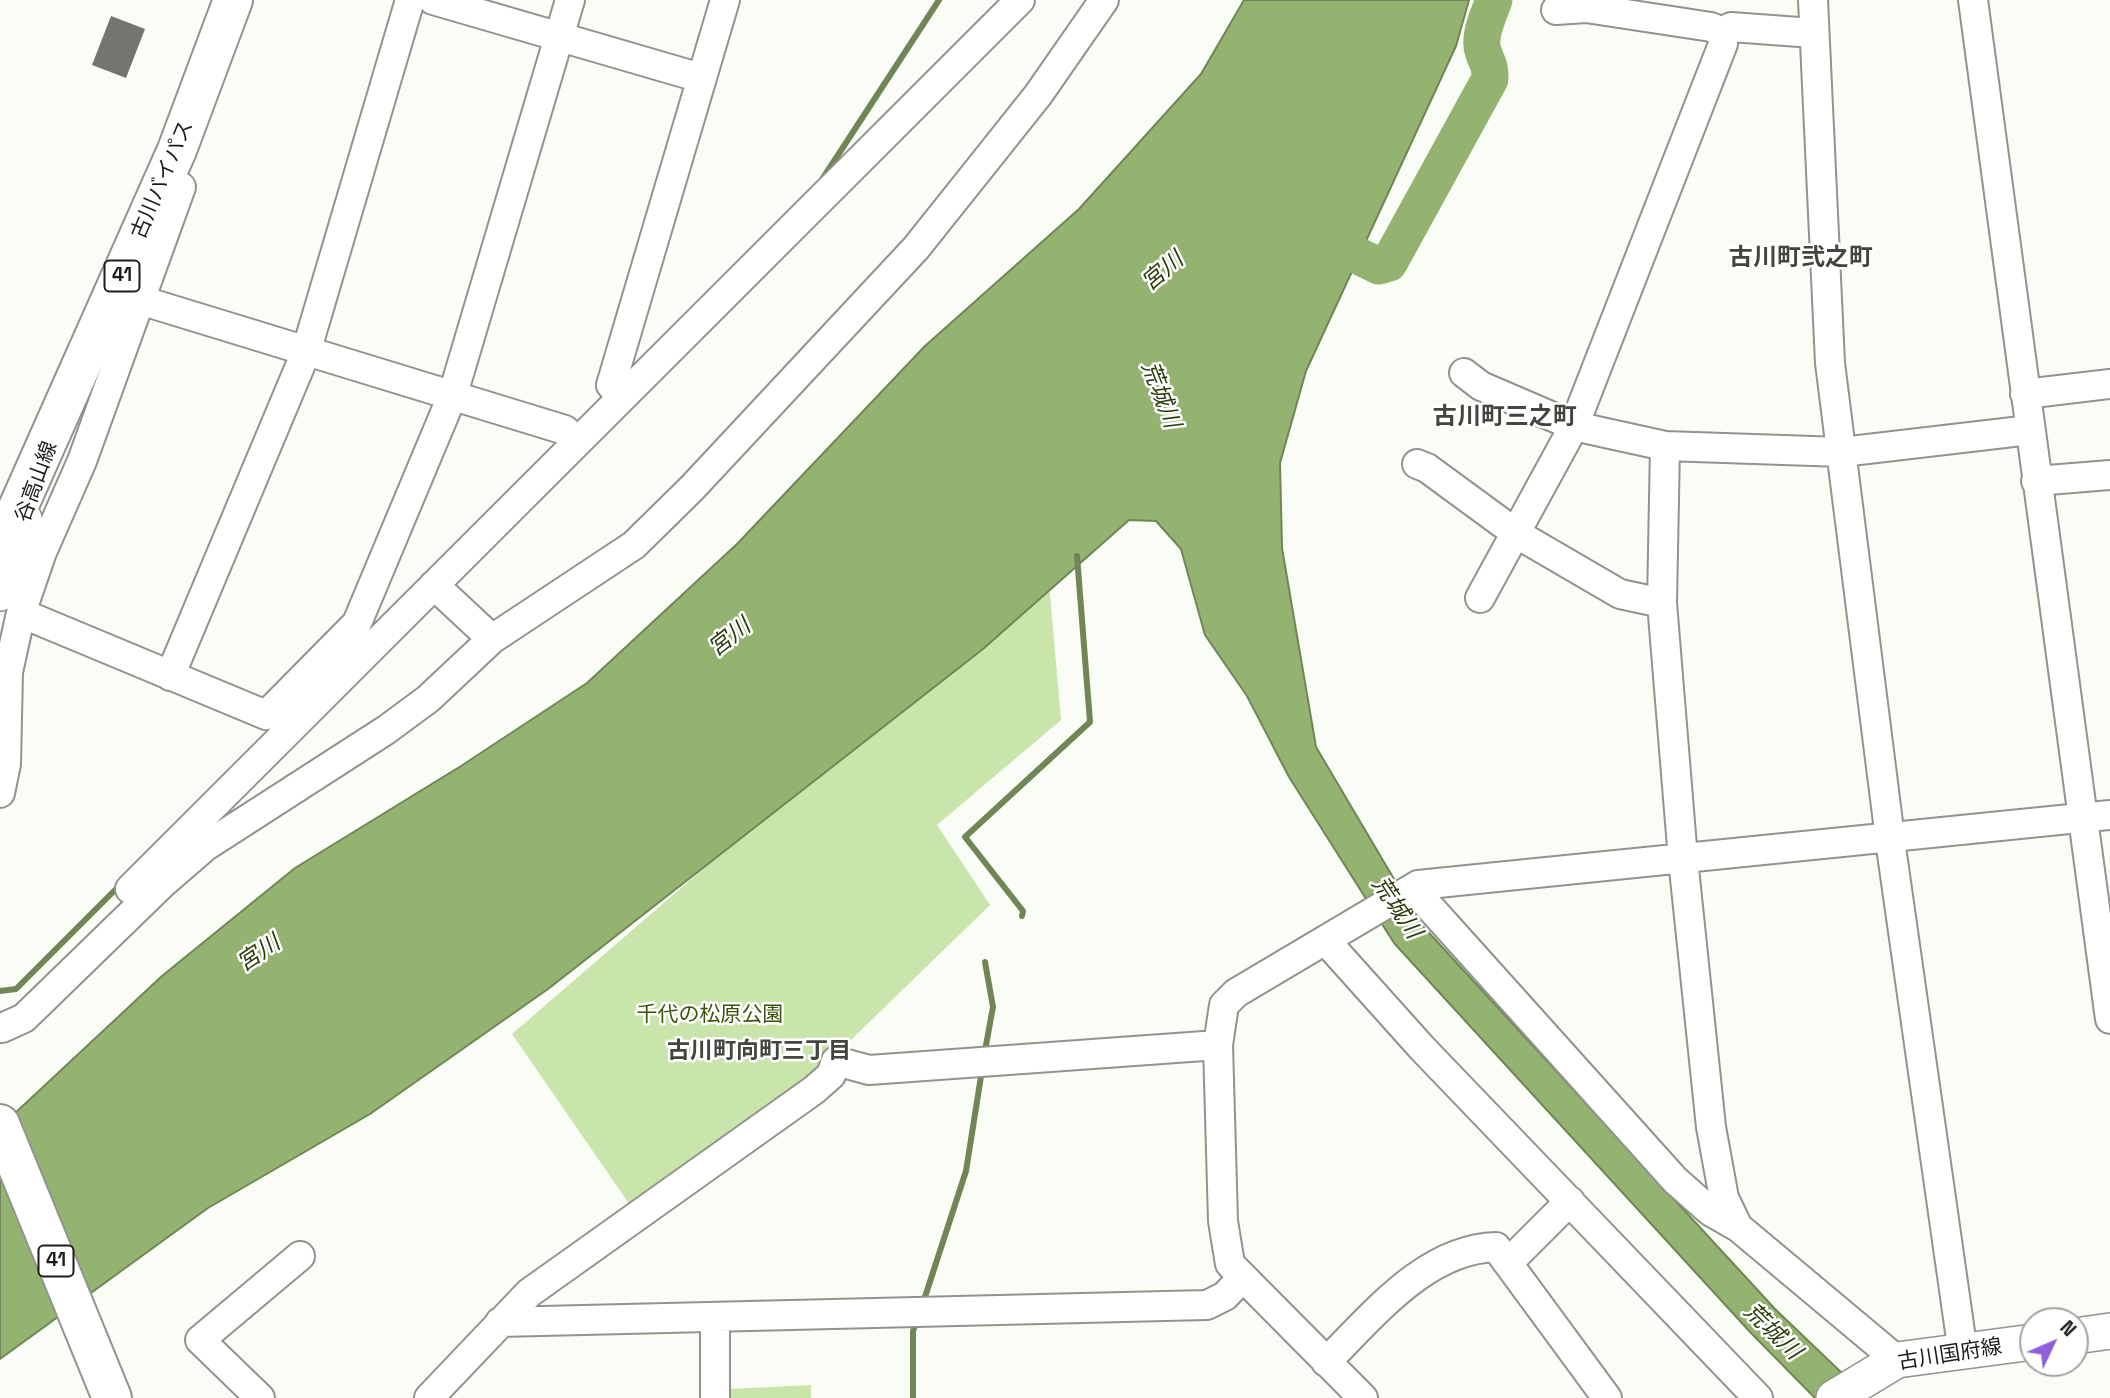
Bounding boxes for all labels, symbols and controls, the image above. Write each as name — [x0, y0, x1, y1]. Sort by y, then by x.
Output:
street label: 古川バイパス — [127, 117, 199, 243]
district label: 古川町弐之町 — [1729, 244, 1873, 272]
water label: 宮川 — [1137, 247, 1189, 297]
road number: 41 — [104, 260, 140, 292]
water label: 荒城川 — [1135, 358, 1185, 432]
district label: 古川町三之町 — [1433, 403, 1577, 431]
street label: 谷高山線 — [11, 438, 63, 526]
water label: 宮川 — [703, 613, 757, 663]
water label: 荒城川 — [1365, 872, 1427, 944]
water label: 宮川 — [232, 930, 286, 978]
park label: 千代の松原公園 — [637, 1002, 783, 1028]
district label: 古川町向町三丁目 — [667, 1038, 851, 1066]
road number: 41 — [38, 1246, 74, 1276]
water label: 荒城川 — [1738, 1298, 1806, 1366]
north arrow — [2019, 1307, 2089, 1377]
text: N — [2055, 1315, 2081, 1342]
street label: 古川国府線 — [1896, 1334, 2004, 1376]

